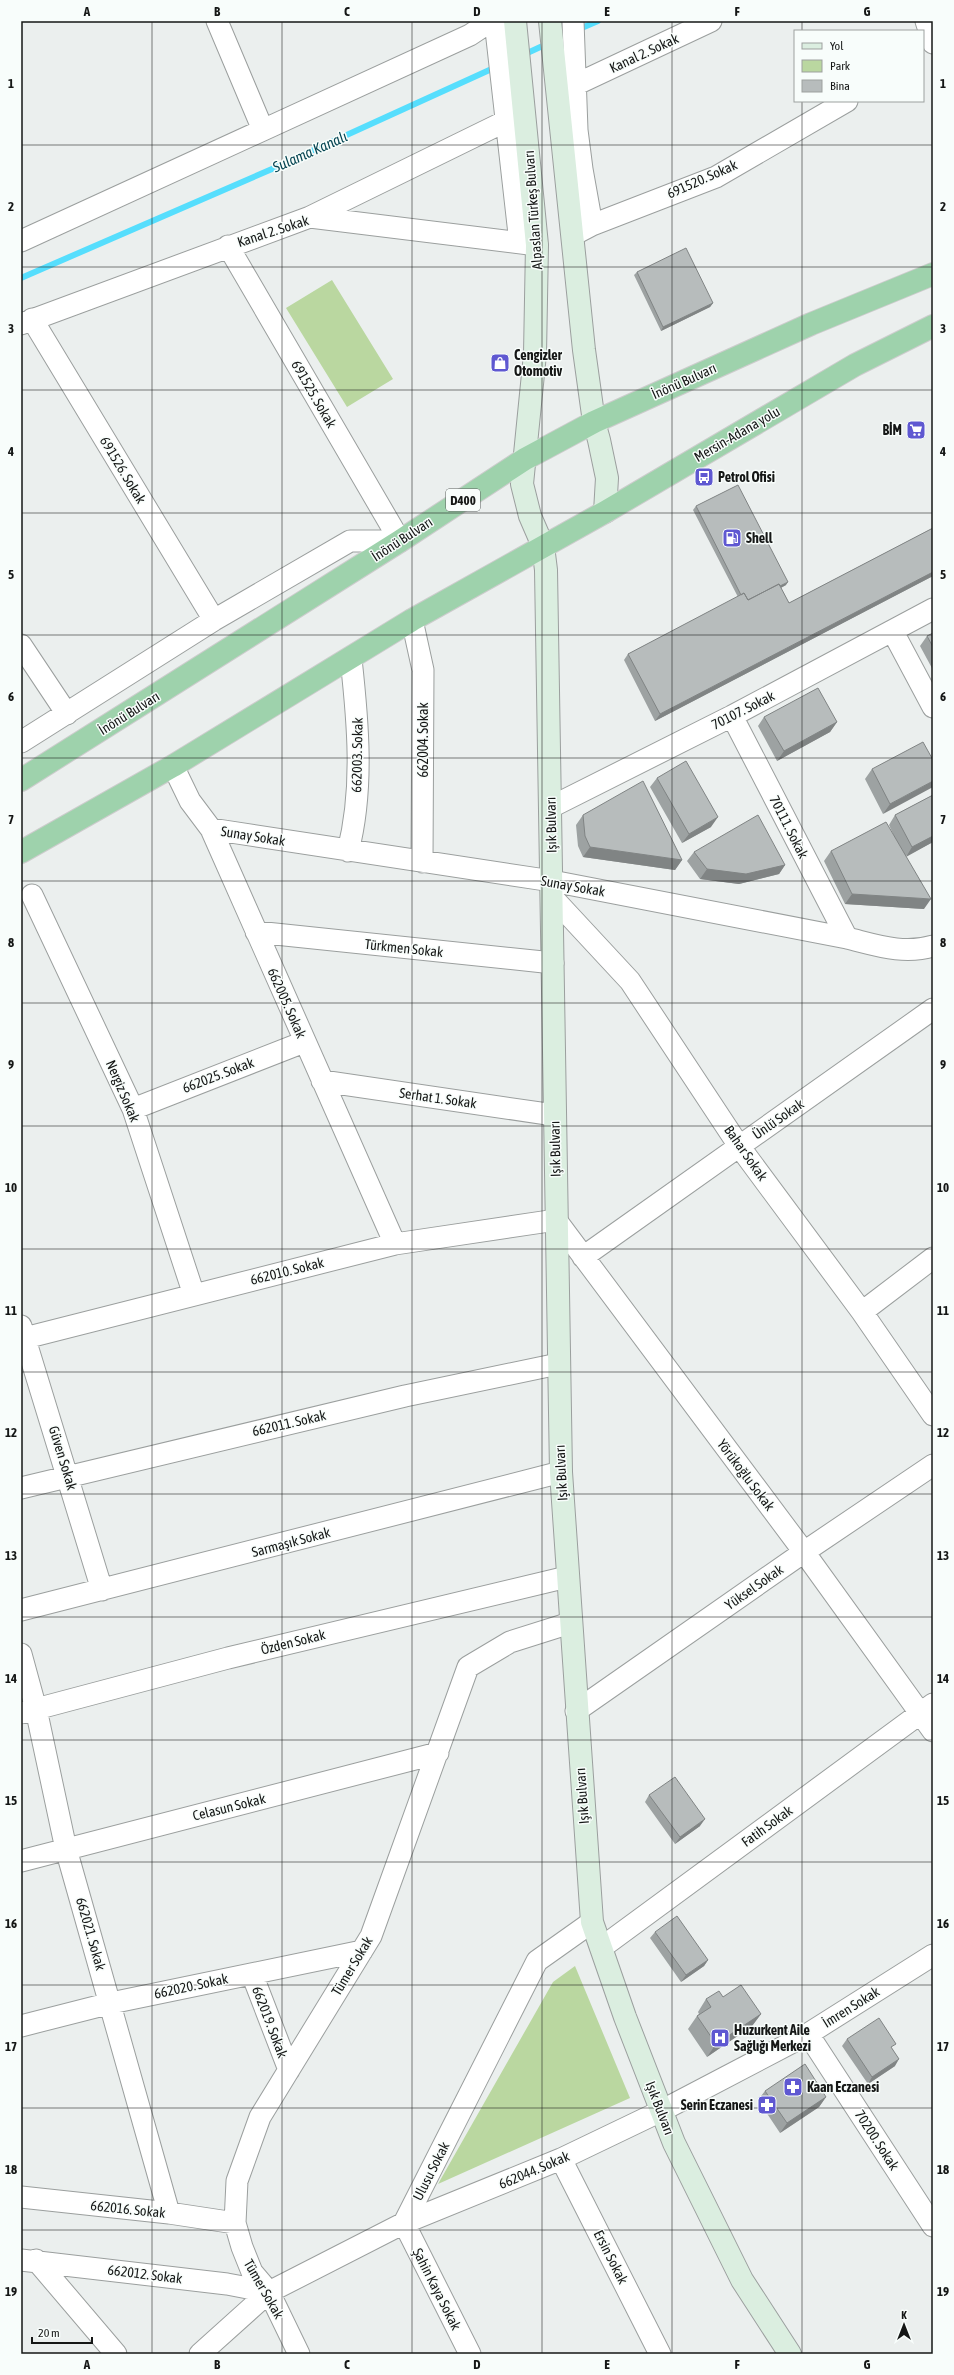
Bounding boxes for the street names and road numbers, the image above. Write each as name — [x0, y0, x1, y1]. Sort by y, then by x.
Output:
street label: Kanal 2. Sokak — [607, 30, 681, 76]
street label: Alpaslan Türkeş Bulvarı — [521, 150, 545, 270]
street label: 691520. Sokak — [664, 156, 740, 202]
street label: Kanal 2. Sokak — [235, 212, 311, 250]
street label: 691525. Sokak — [288, 357, 340, 431]
street label: İnönü Bulvarı — [649, 360, 719, 402]
street label: Mersin-Adana yolu — [691, 403, 783, 465]
street label: 691526. Sokak — [97, 434, 149, 506]
road number: D400 — [446, 489, 480, 511]
street label: İnönü Bulvarı — [369, 514, 435, 564]
street label: 70107. Sokak — [709, 687, 777, 733]
street label: İnönü Bulvarı — [96, 688, 162, 738]
street label: 662004. Sokak — [415, 702, 431, 778]
street label: 662003. Sokak — [348, 717, 366, 793]
street label: 70111. Sokak — [766, 793, 812, 861]
street label: Işık Bulvarı — [543, 797, 559, 853]
street label: Sunay Sokak — [220, 823, 286, 849]
street label: Sunay Sokak — [540, 872, 606, 900]
street label: Türkmen Sokak — [364, 936, 444, 960]
street label: 662005. Sokak — [264, 965, 310, 1041]
street label: 662025. Sokak — [180, 1054, 256, 1096]
street label: Nergiz Sokak — [103, 1058, 143, 1124]
street label: Serhat 1. Sokak — [398, 1085, 478, 1111]
street label: Ünlü Sokak — [749, 1096, 807, 1142]
street label: Işık Bulvarı — [547, 1121, 563, 1177]
street label: Bahar Sokak — [721, 1122, 771, 1184]
street label: 662010. Sokak — [249, 1254, 325, 1288]
street label: 662011. Sokak — [251, 1407, 327, 1439]
street label: Güven Sokak — [46, 1424, 80, 1492]
street label: Yörükoğlu Sokak — [714, 1436, 778, 1514]
street label: Işık Bulvarı — [552, 1444, 570, 1502]
street label: Sarmaşık Sokak — [250, 1524, 332, 1560]
street label: Yüksel Sokak — [722, 1561, 786, 1613]
street label: Özden Sokak — [259, 1626, 327, 1658]
street label: Işık Bulvarı — [572, 1767, 592, 1825]
street label: Celasun Sokak — [191, 1790, 267, 1824]
street label: Fatih Sokak — [738, 1802, 796, 1850]
street label: 662021. Sokak — [73, 1896, 109, 1972]
street label: Tümer Sokak — [328, 1934, 376, 1998]
street label: 662020. Sokak — [153, 1970, 229, 2002]
street label: İmren Sokak — [820, 1983, 882, 2031]
street label: 662019. Sokak — [249, 1984, 291, 2060]
street label: Işık Bulvarı — [642, 2079, 678, 2137]
street label: 70200. Sokak — [852, 2107, 902, 2173]
street label: Ulusu Sokak — [409, 2139, 453, 2203]
street label: 662044. Sokak — [496, 2148, 572, 2192]
street label: 662016. Sokak — [90, 2197, 166, 2221]
street label: Ersin Sokak — [591, 2227, 631, 2287]
street label: Şahin Kaya Sokak — [410, 2245, 464, 2333]
street label: Tümer Sokak — [241, 2256, 287, 2322]
street label: 662012. Sokak — [107, 2261, 183, 2287]

